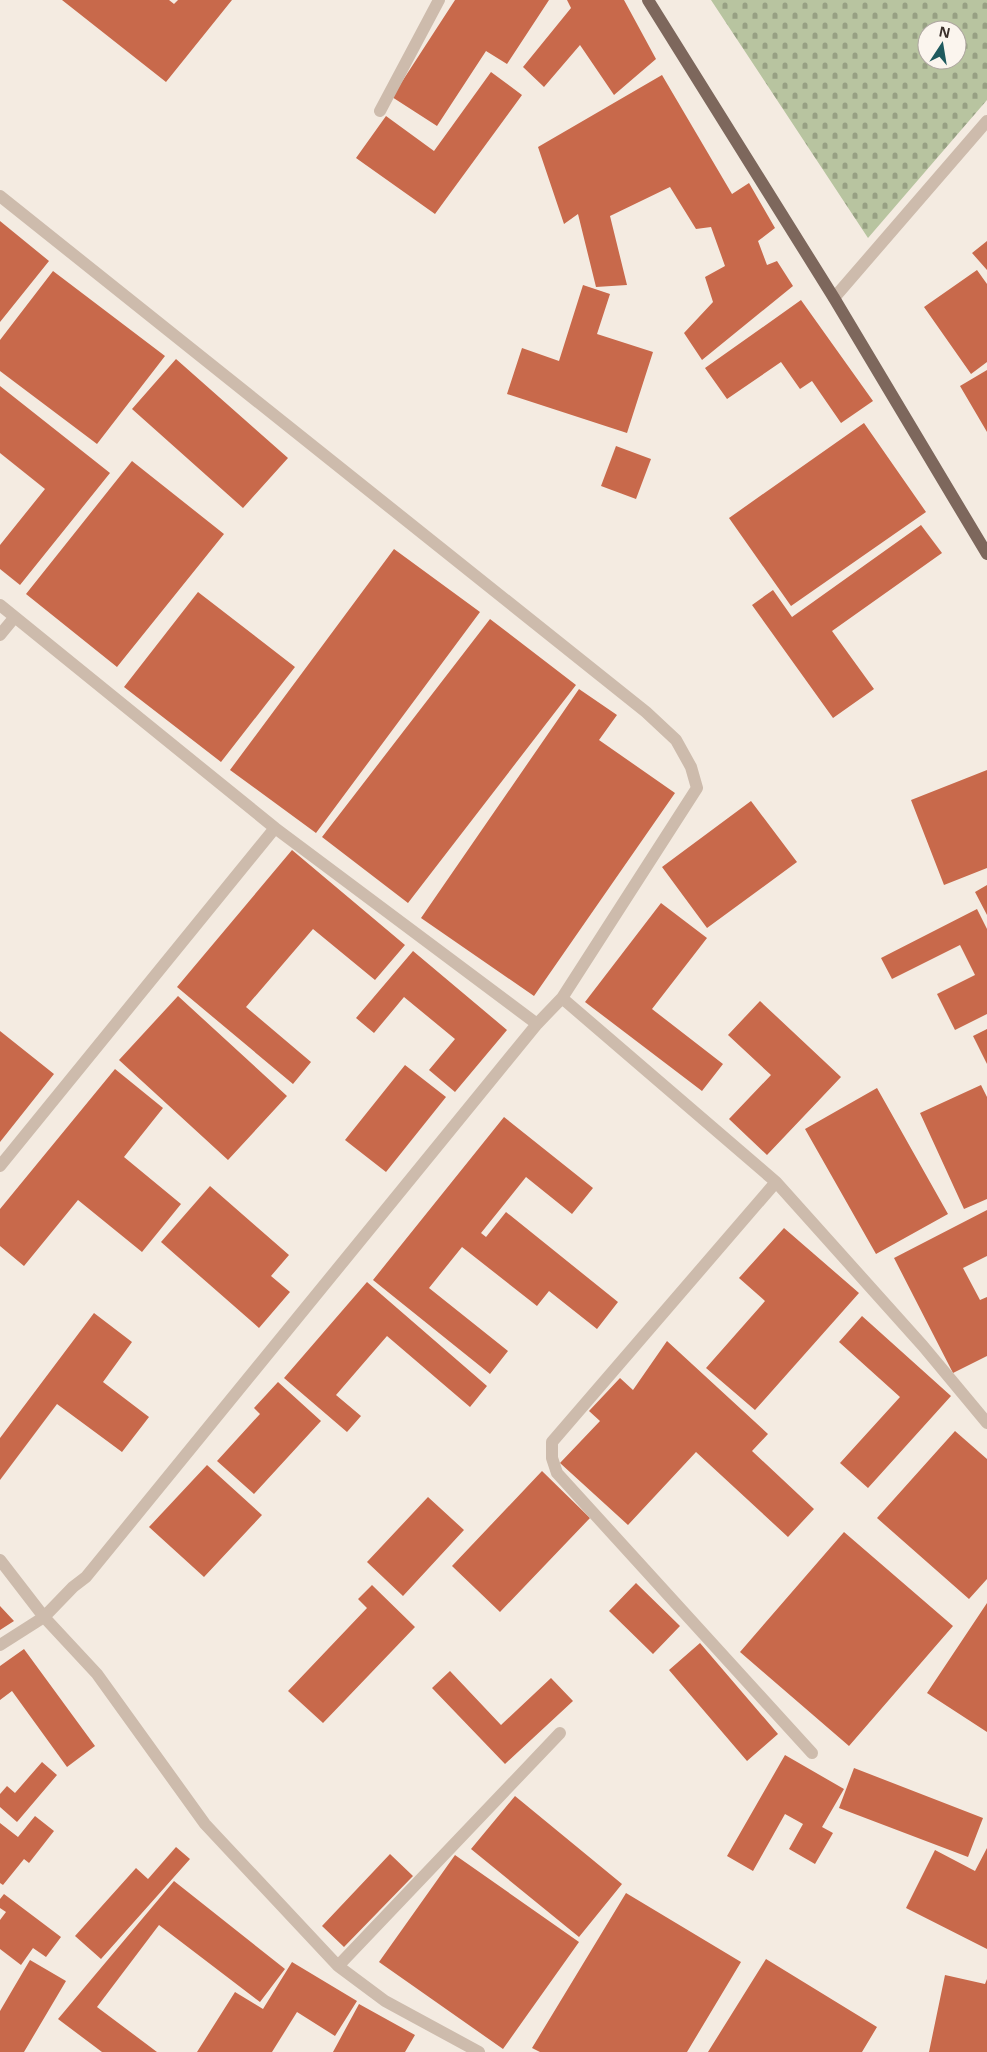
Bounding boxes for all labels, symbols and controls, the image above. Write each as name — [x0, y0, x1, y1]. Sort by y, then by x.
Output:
north arrow — [917, 20, 967, 70]
text: N — [937, 21, 952, 42]

